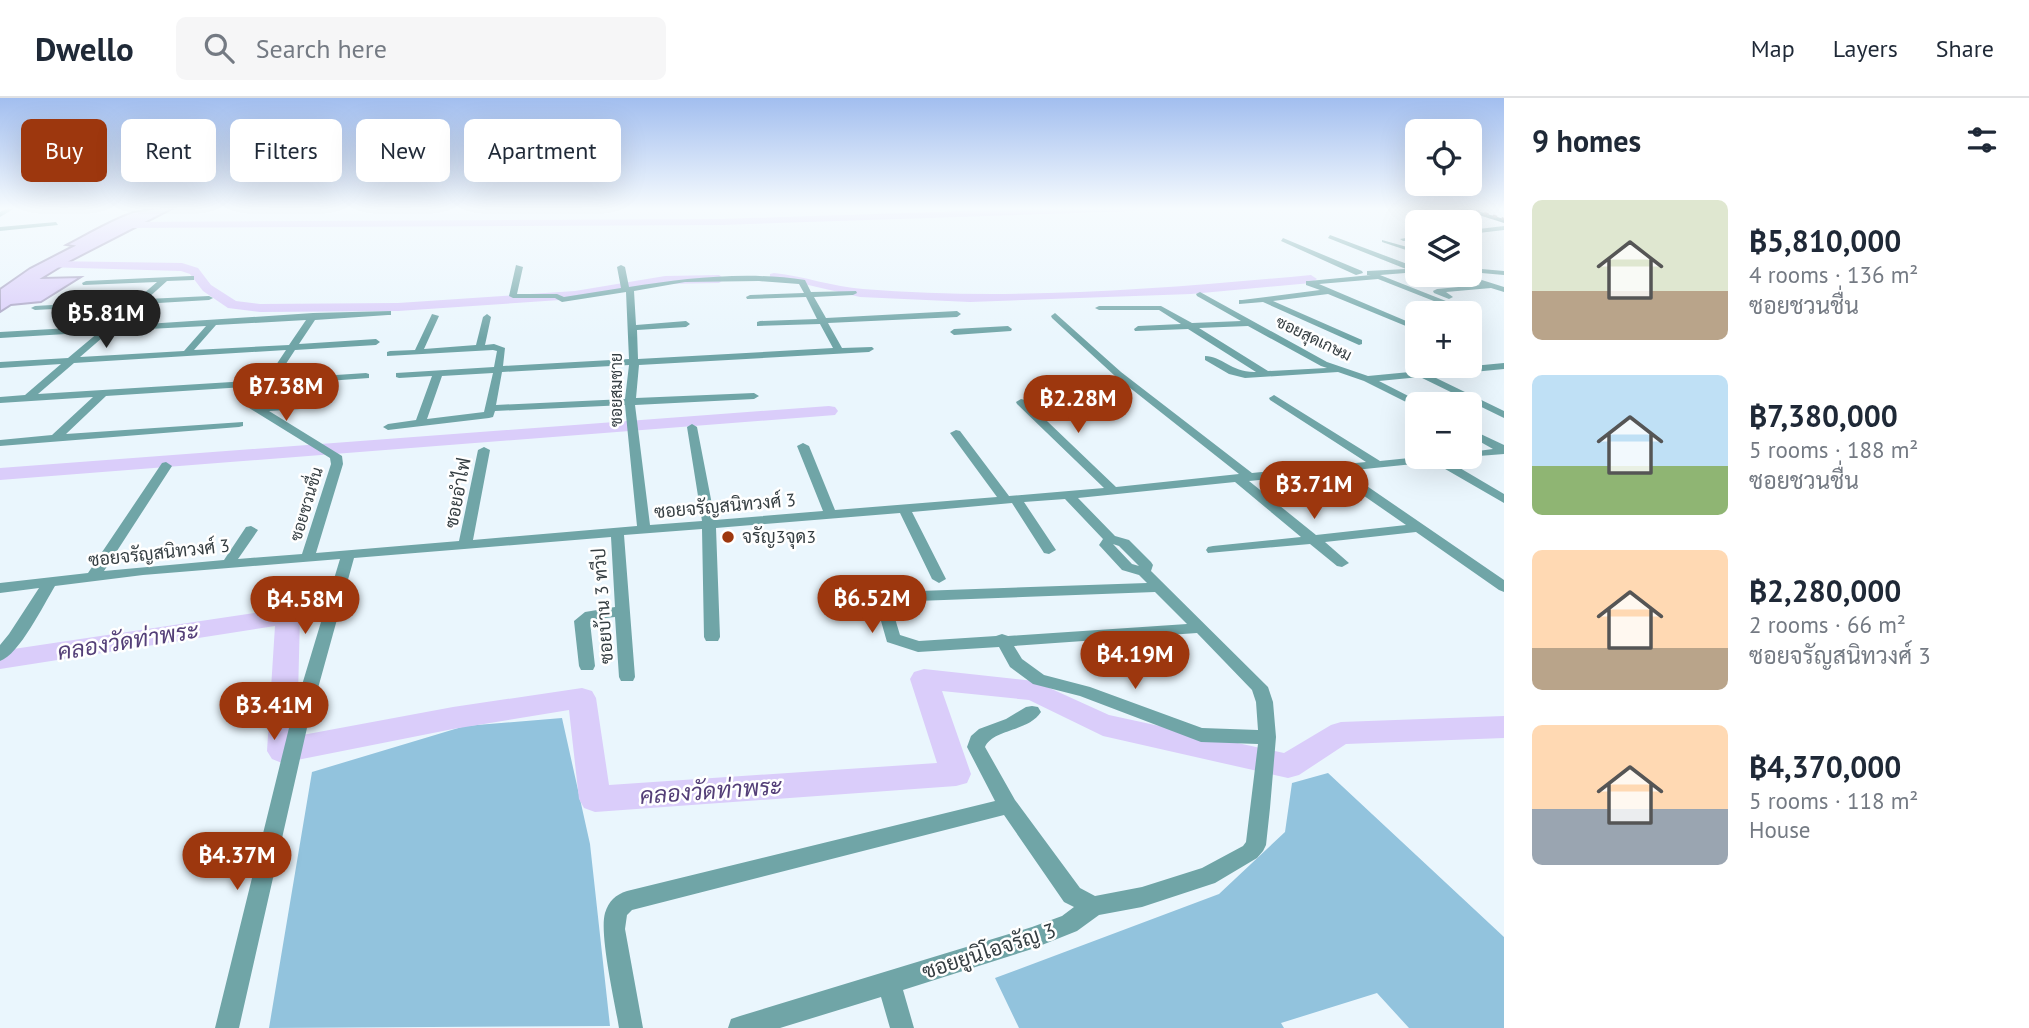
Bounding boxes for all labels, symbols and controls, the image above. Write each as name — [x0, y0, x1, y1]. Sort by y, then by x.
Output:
search box — [176, 17, 666, 80]
text: Dwello — [35, 27, 134, 70]
icon: search — [200, 29, 238, 67]
text: Search here — [256, 32, 387, 65]
text: Map — [1751, 33, 1795, 64]
text: Layers — [1833, 33, 1898, 64]
text: Share — [1936, 33, 1994, 64]
chip: Buy — [21, 119, 107, 182]
chip: Rent — [121, 119, 216, 182]
chip: Filters — [230, 119, 342, 182]
chip: New — [356, 119, 450, 182]
chip: Apartment — [464, 119, 621, 182]
map controls — [1405, 119, 1482, 469]
button: locate — [1405, 119, 1482, 196]
text: 9 homes — [1532, 121, 1641, 160]
icon: filters — [1963, 121, 2001, 159]
button: layers — [1405, 210, 1482, 287]
text: ฿5,810,000 — [1749, 221, 1901, 260]
icon: home — [1588, 228, 1672, 312]
text: 4 rooms · 136 m² — [1749, 260, 1918, 289]
pin: ฿5.81M — [49, 290, 163, 350]
text: ซอยชวนชื่น — [1749, 291, 1859, 320]
text: ฿5.81M — [67, 298, 145, 327]
button: + — [1405, 301, 1482, 378]
street label: ซอยสุดเกษม — [1272, 311, 1355, 367]
street label: ซอยสมชาย — [606, 353, 626, 427]
pin: ฿7.38M — [229, 364, 343, 423]
text: ฿7.38M — [249, 371, 323, 400]
pin: ฿2.28M — [1021, 376, 1135, 435]
text: ฿2.28M — [1039, 383, 1117, 412]
button: − — [1405, 392, 1482, 469]
text: ฿7,380,000 — [1749, 396, 1898, 435]
icon: home — [1588, 403, 1672, 487]
text: 5 rooms · 188 m² — [1749, 435, 1918, 464]
street label: ซอยอำไฟ — [438, 456, 476, 530]
pin: ฿3.71M — [1257, 462, 1371, 521]
street label: ซอยชวนชื่น — [281, 463, 327, 543]
text: ซอยชวนชื่น — [1749, 466, 1859, 495]
text: ฿3.71M — [1275, 469, 1353, 498]
street label: ซอยจรัญสนิทวงศ์ 3 — [653, 487, 797, 523]
place label: จรัญ3จุด3 — [742, 525, 816, 549]
marker: จรัญ3จุด3 — [720, 529, 736, 545]
street label: ซอยจรัญสนิทวงศ์ 3 — [87, 533, 231, 571]
street label: ซอยบ้าน 3 ทวีป — [586, 547, 618, 665]
text: ฿2,280,000 — [1749, 571, 1901, 610]
pin: ฿6.52M — [815, 575, 929, 635]
pin: ฿4.58M — [248, 576, 362, 636]
icon: home — [1588, 578, 1672, 662]
text: ฿6.52M — [833, 583, 911, 612]
text: ฿4.58M — [266, 584, 344, 613]
text: 2 rooms · 66 m² — [1749, 610, 1906, 639]
water label: คลองวัดท่าพระ — [55, 615, 201, 666]
pin: ฿4.19M — [1078, 632, 1192, 691]
text: ฿4.19M — [1096, 639, 1174, 668]
text: ซอยจรัญสนิทวงศ์ 3 — [1749, 641, 1931, 670]
pin: ฿3.41M — [217, 682, 331, 742]
text: ฿3.41M — [235, 690, 313, 719]
text: ฿4,370,000 — [1749, 747, 1901, 786]
icon: home — [1588, 753, 1672, 837]
water label: คลองวัดท่าพระ — [639, 771, 784, 810]
text: 5 rooms · 118 m² — [1749, 786, 1918, 815]
text: House — [1749, 815, 1811, 844]
pin: ฿4.37M — [180, 832, 294, 892]
text: ฿4.37M — [198, 840, 276, 869]
street label: ซอยยูนิโอจรัญ 3 — [918, 916, 1060, 987]

